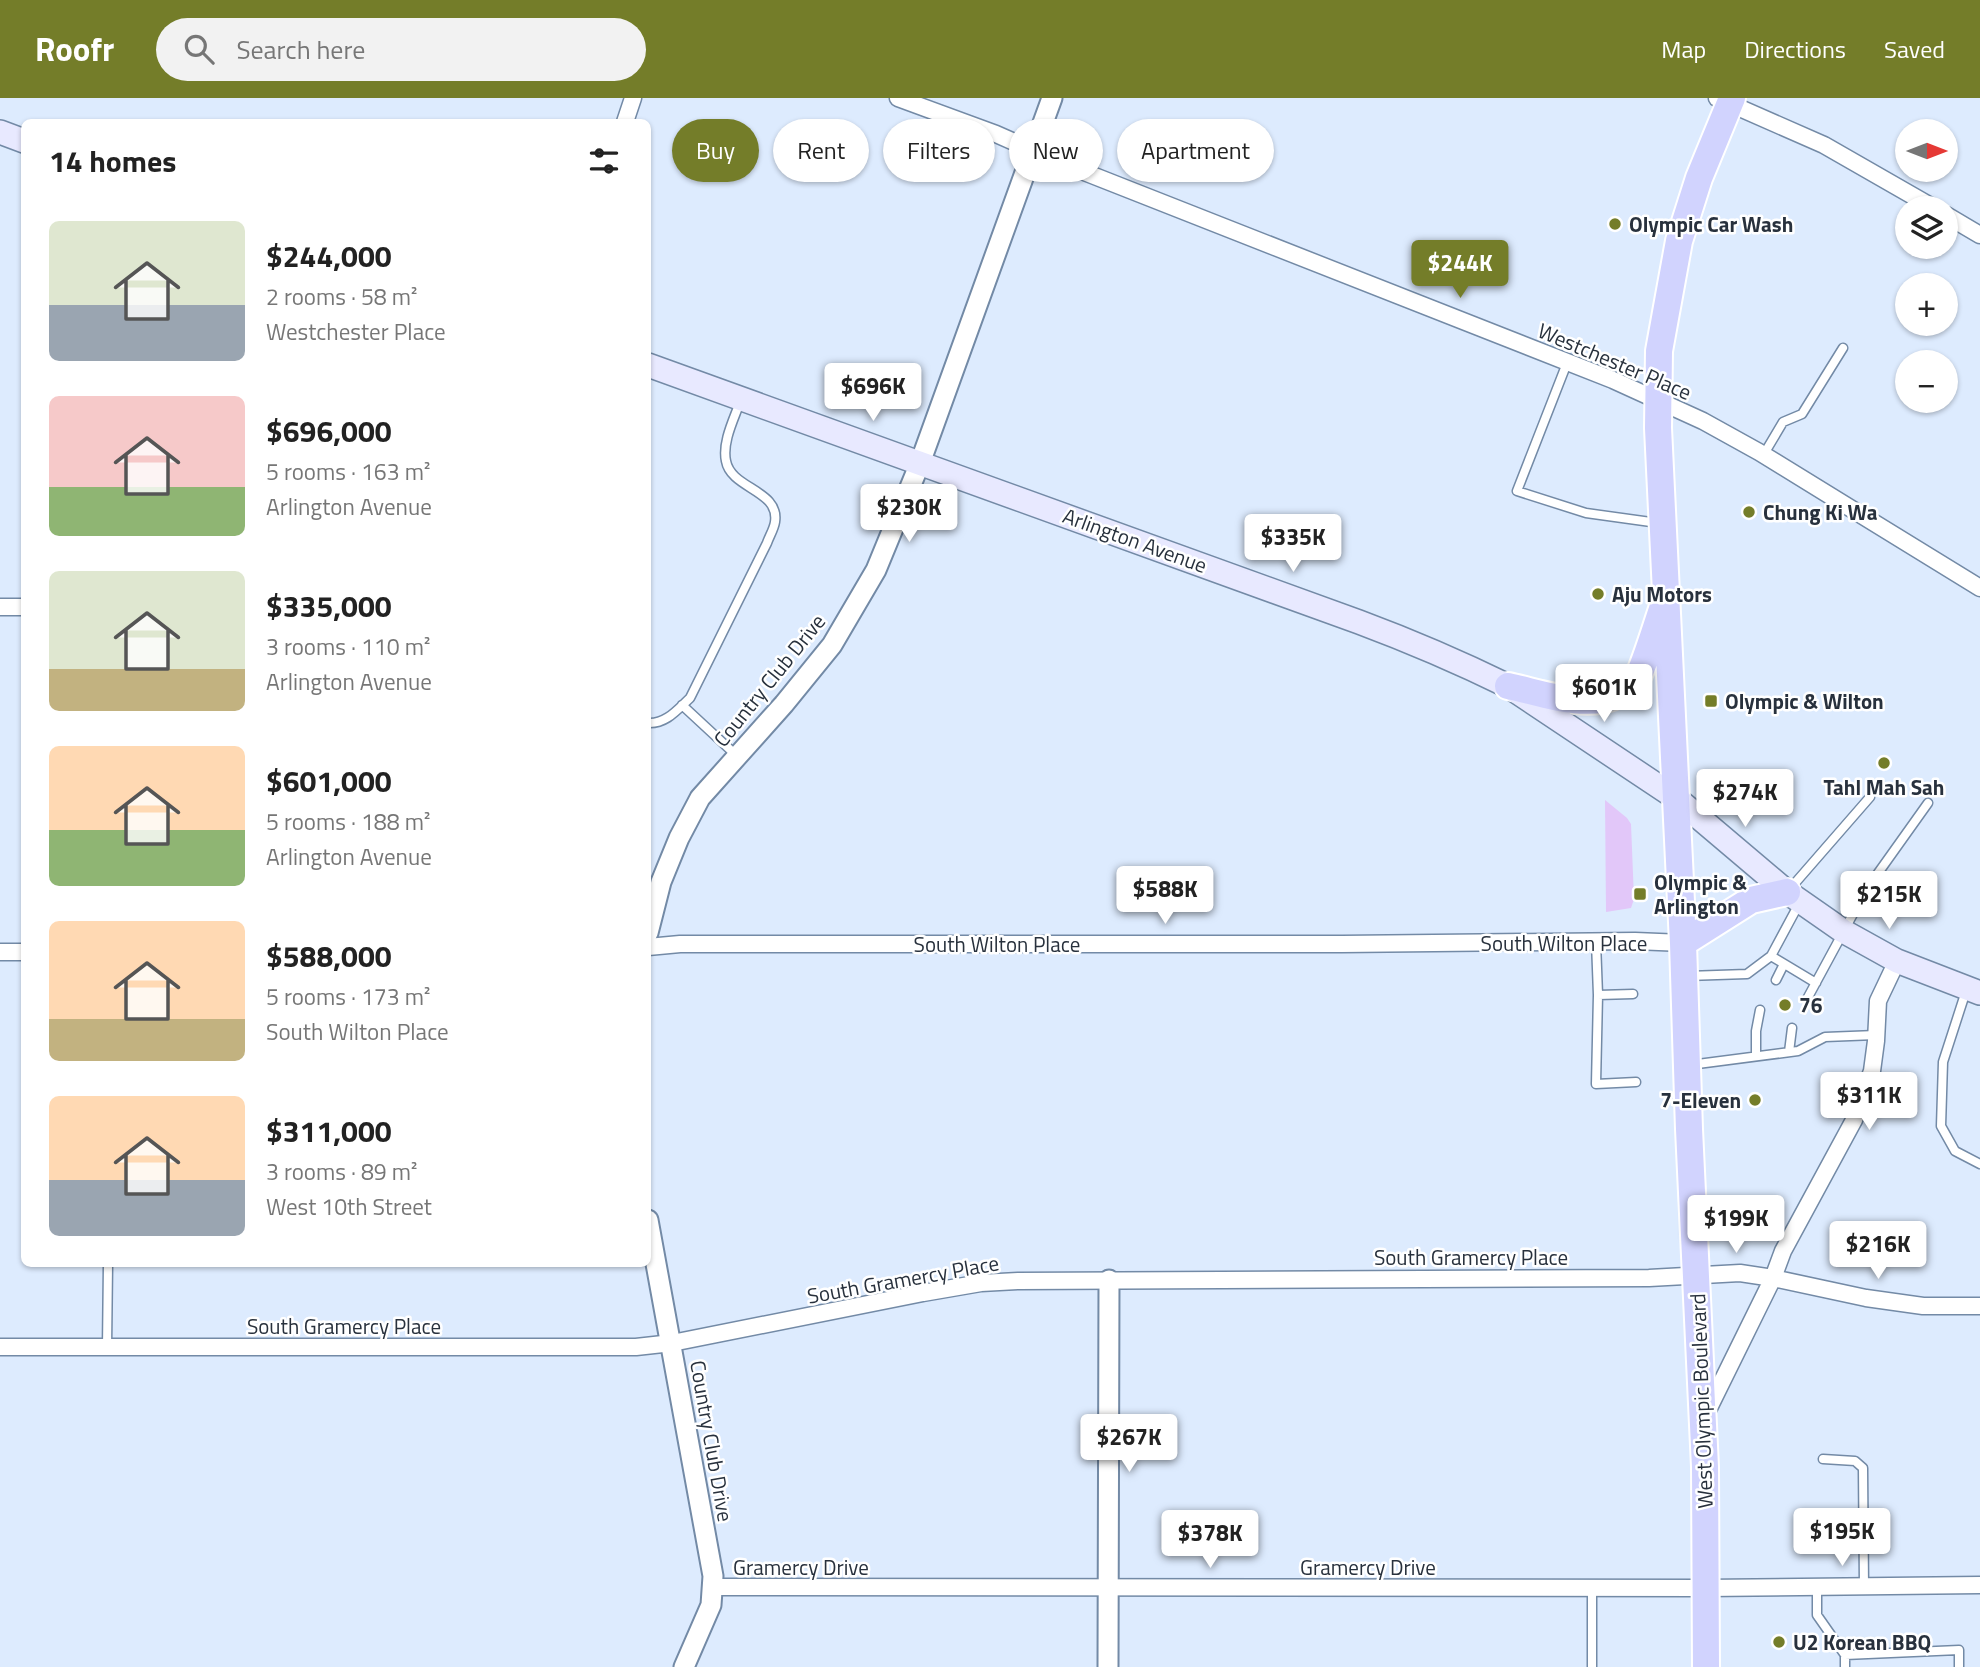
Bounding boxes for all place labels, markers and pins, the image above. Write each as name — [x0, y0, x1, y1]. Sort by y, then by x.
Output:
place label: Olympic Car Wash — [1629, 208, 1793, 240]
marker: Olympic Car Wash — [1607, 216, 1623, 232]
pin: $244K — [1411, 240, 1509, 300]
pin: $696K — [824, 364, 922, 423]
pin: $230K — [860, 484, 958, 544]
place label: Chung Ki Wa — [1763, 496, 1878, 528]
marker: Chung Ki Wa — [1741, 504, 1757, 520]
pin: $335K — [1244, 514, 1342, 574]
place label: Aju Motors — [1612, 578, 1712, 610]
marker: Aju Motors — [1590, 586, 1606, 602]
pin: $601K — [1555, 664, 1653, 724]
place label: Olympic & Wilton — [1725, 685, 1884, 717]
marker: Olympic & Wilton — [1703, 693, 1719, 709]
marker: Tahl Mah Sah — [1876, 755, 1892, 771]
pin: $274K — [1696, 770, 1794, 829]
place label: Tahl Mah Sah — [1824, 771, 1944, 803]
pin: $588K — [1116, 866, 1214, 926]
place label: Olympic & Arlington — [1654, 866, 1747, 922]
pin: $215K — [1840, 872, 1938, 931]
marker: Olympic & Arlington — [1632, 886, 1648, 902]
place label: 76 — [1799, 989, 1823, 1021]
marker: 76 — [1777, 997, 1793, 1013]
pin: $311K — [1820, 1072, 1918, 1132]
place label: 7-Eleven — [1660, 1084, 1741, 1116]
marker: 7-Eleven — [1747, 1092, 1763, 1108]
pin: $199K — [1687, 1196, 1785, 1255]
pin: $216K — [1829, 1222, 1927, 1281]
pin: $267K — [1080, 1414, 1178, 1474]
pin: $195K — [1793, 1508, 1891, 1568]
pin: $378K — [1161, 1510, 1259, 1570]
place label: U2 Korean BBQ — [1793, 1626, 1931, 1658]
marker: U2 Korean BBQ — [1771, 1634, 1787, 1650]

